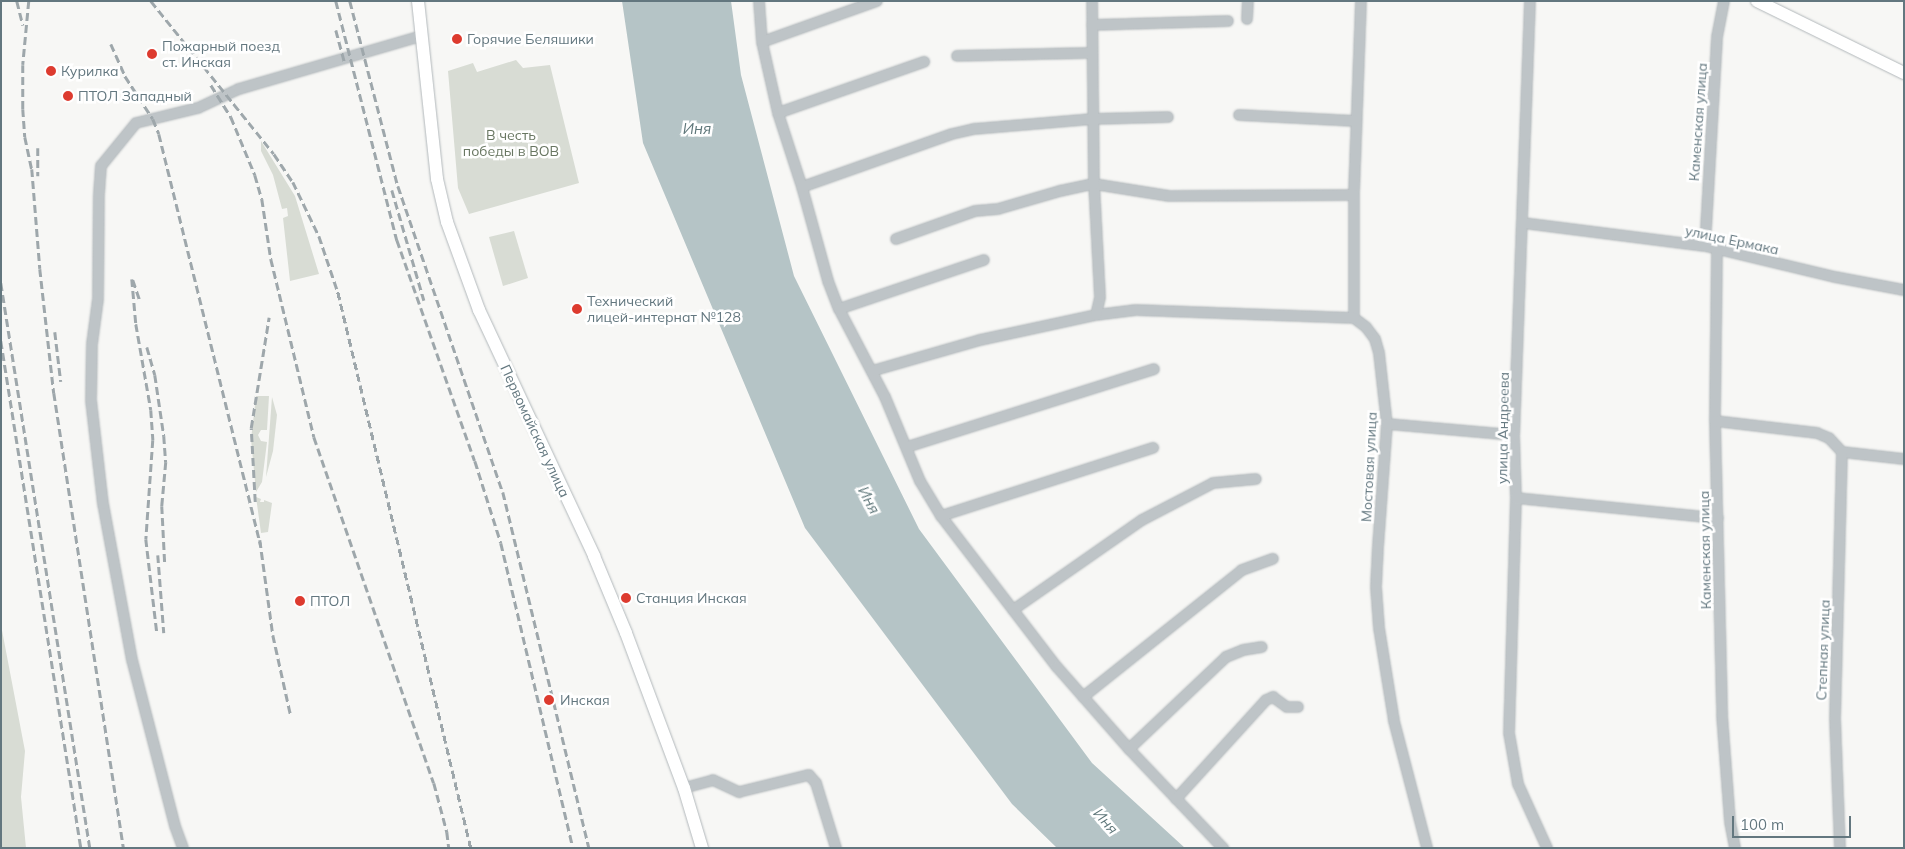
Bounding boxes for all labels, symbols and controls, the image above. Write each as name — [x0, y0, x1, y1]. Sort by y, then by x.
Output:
place label: Горячие Беляшики — [467, 31, 594, 47]
marker: Горячие Беляшики — [451, 33, 463, 45]
place label: Пожарный поезд ст. Инская — [162, 38, 280, 70]
marker: Пожарный поезд ст. Инская — [146, 48, 158, 60]
street label: Каменская улица — [1685, 62, 1711, 182]
place label: Курилка — [61, 63, 119, 79]
marker: Курилка — [45, 65, 57, 77]
place label: ПТОЛ Западный — [78, 88, 192, 104]
marker: ПТОЛ Западный — [62, 90, 74, 102]
water label: Иня — [683, 120, 711, 138]
park label: В честь победы в ВОВ — [463, 127, 559, 160]
street label: улица Ермака — [1684, 222, 1780, 258]
place label: Технический лицей-интернат №128 — [587, 293, 741, 326]
marker: Технический лицей-интернат №128 — [571, 303, 583, 315]
street label: Первомайская улица — [497, 362, 573, 500]
street label: улица Андреева — [1494, 372, 1512, 484]
street label: Мостовая улица — [1358, 412, 1380, 522]
water label: Иня — [854, 483, 884, 517]
street label: Каменская улица — [1696, 491, 1714, 609]
place label: Станция Инская — [636, 590, 747, 606]
marker: Станция Инская — [620, 592, 632, 604]
place label: ПТОЛ — [310, 593, 350, 609]
marker: ПТОЛ — [294, 595, 306, 607]
street label: Степная улица — [1813, 599, 1833, 701]
place label: Инская — [560, 692, 610, 708]
marker: Инская — [542, 693, 556, 707]
water label: Иня — [1090, 804, 1122, 838]
scale bar — [1735, 806, 1854, 838]
text: 100 m — [1740, 815, 1784, 834]

